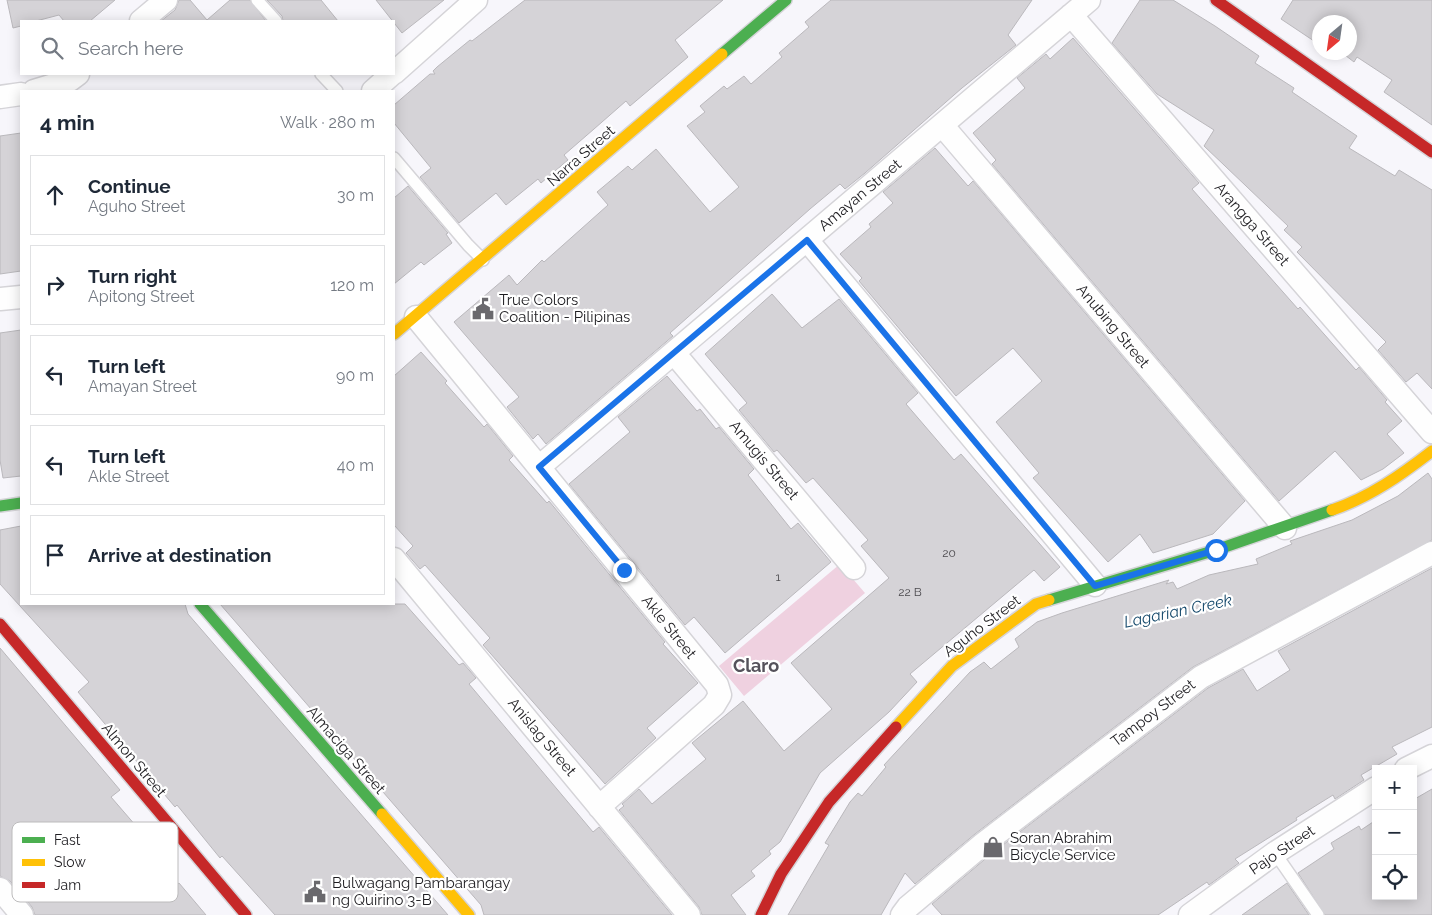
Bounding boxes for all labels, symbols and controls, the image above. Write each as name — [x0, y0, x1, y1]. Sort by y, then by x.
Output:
north arrow — [1312, 15, 1357, 60]
search box — [20, 20, 395, 75]
icon: search — [38, 34, 66, 62]
text: Search here — [78, 37, 184, 59]
text: 4 min — [40, 110, 95, 135]
text: Walk · 280 m — [280, 113, 375, 132]
street label: Narra Street — [543, 122, 619, 190]
street label: Amayan Street — [815, 155, 905, 235]
text: Continue — [88, 175, 171, 197]
street label: Arangga Street — [1211, 179, 1293, 269]
icon: ahead — [41, 181, 69, 209]
text: 30 m — [337, 186, 374, 205]
text: Aguho Street — [88, 197, 185, 216]
text: Turn right — [88, 265, 177, 287]
icon: right — [41, 271, 69, 299]
text: 120 m — [330, 276, 374, 295]
street label: Anubing Street — [1073, 280, 1153, 372]
text: Apitong Street — [88, 287, 195, 306]
place label: True Colors Coalition - Pilipinas — [499, 291, 630, 326]
public building icon: True Colors Coalition - Pilipinas — [470, 296, 496, 322]
text: Turn left — [88, 355, 165, 377]
icon: left — [41, 361, 69, 389]
text: 90 m — [336, 366, 374, 385]
text: Amayan Street — [88, 377, 197, 396]
street label: Amugis Street — [726, 417, 802, 503]
text: Turn left — [88, 445, 165, 467]
icon: left — [41, 451, 69, 479]
text: 40 m — [337, 456, 374, 475]
text: Akle Street — [88, 467, 169, 486]
route start — [1205, 539, 1228, 562]
icon: arrive — [41, 541, 69, 569]
text: Arrive at destination — [88, 544, 272, 566]
house number: 20 — [942, 546, 956, 560]
route end — [613, 559, 636, 582]
house number: 1 — [775, 570, 781, 584]
house number: 22 B — [898, 585, 922, 599]
water label: Lagarian Creek — [1122, 590, 1234, 632]
street label: Aguho Street — [940, 591, 1024, 661]
street label: Akle Street — [638, 592, 700, 662]
district label: Claro — [733, 655, 779, 676]
street label: Tampoy Street — [1107, 676, 1199, 750]
street label: Anislag Street — [504, 694, 580, 780]
street label: Almaciga Street — [303, 702, 389, 798]
street label: Almon Street — [98, 719, 170, 801]
map controls — [1372, 765, 1417, 900]
button: + — [1372, 765, 1417, 810]
button: − — [1372, 810, 1417, 855]
legend — [12, 822, 178, 902]
street label: Pajo Street — [1246, 822, 1318, 878]
place label: Soran Abrahim Bicycle Service — [1010, 829, 1116, 864]
text: Fast — [54, 832, 81, 848]
shop icon: Soran Abrahim Bicycle Service — [980, 834, 1006, 860]
text: Slow — [54, 854, 86, 870]
button: locate — [1372, 855, 1417, 900]
place label: Bulwagang Pambarangay ng Quirino 3-B — [332, 874, 510, 909]
text: Jam — [54, 877, 81, 893]
public building icon: Bulwagang Pambarangay ng Quirino 3-B — [302, 879, 328, 905]

